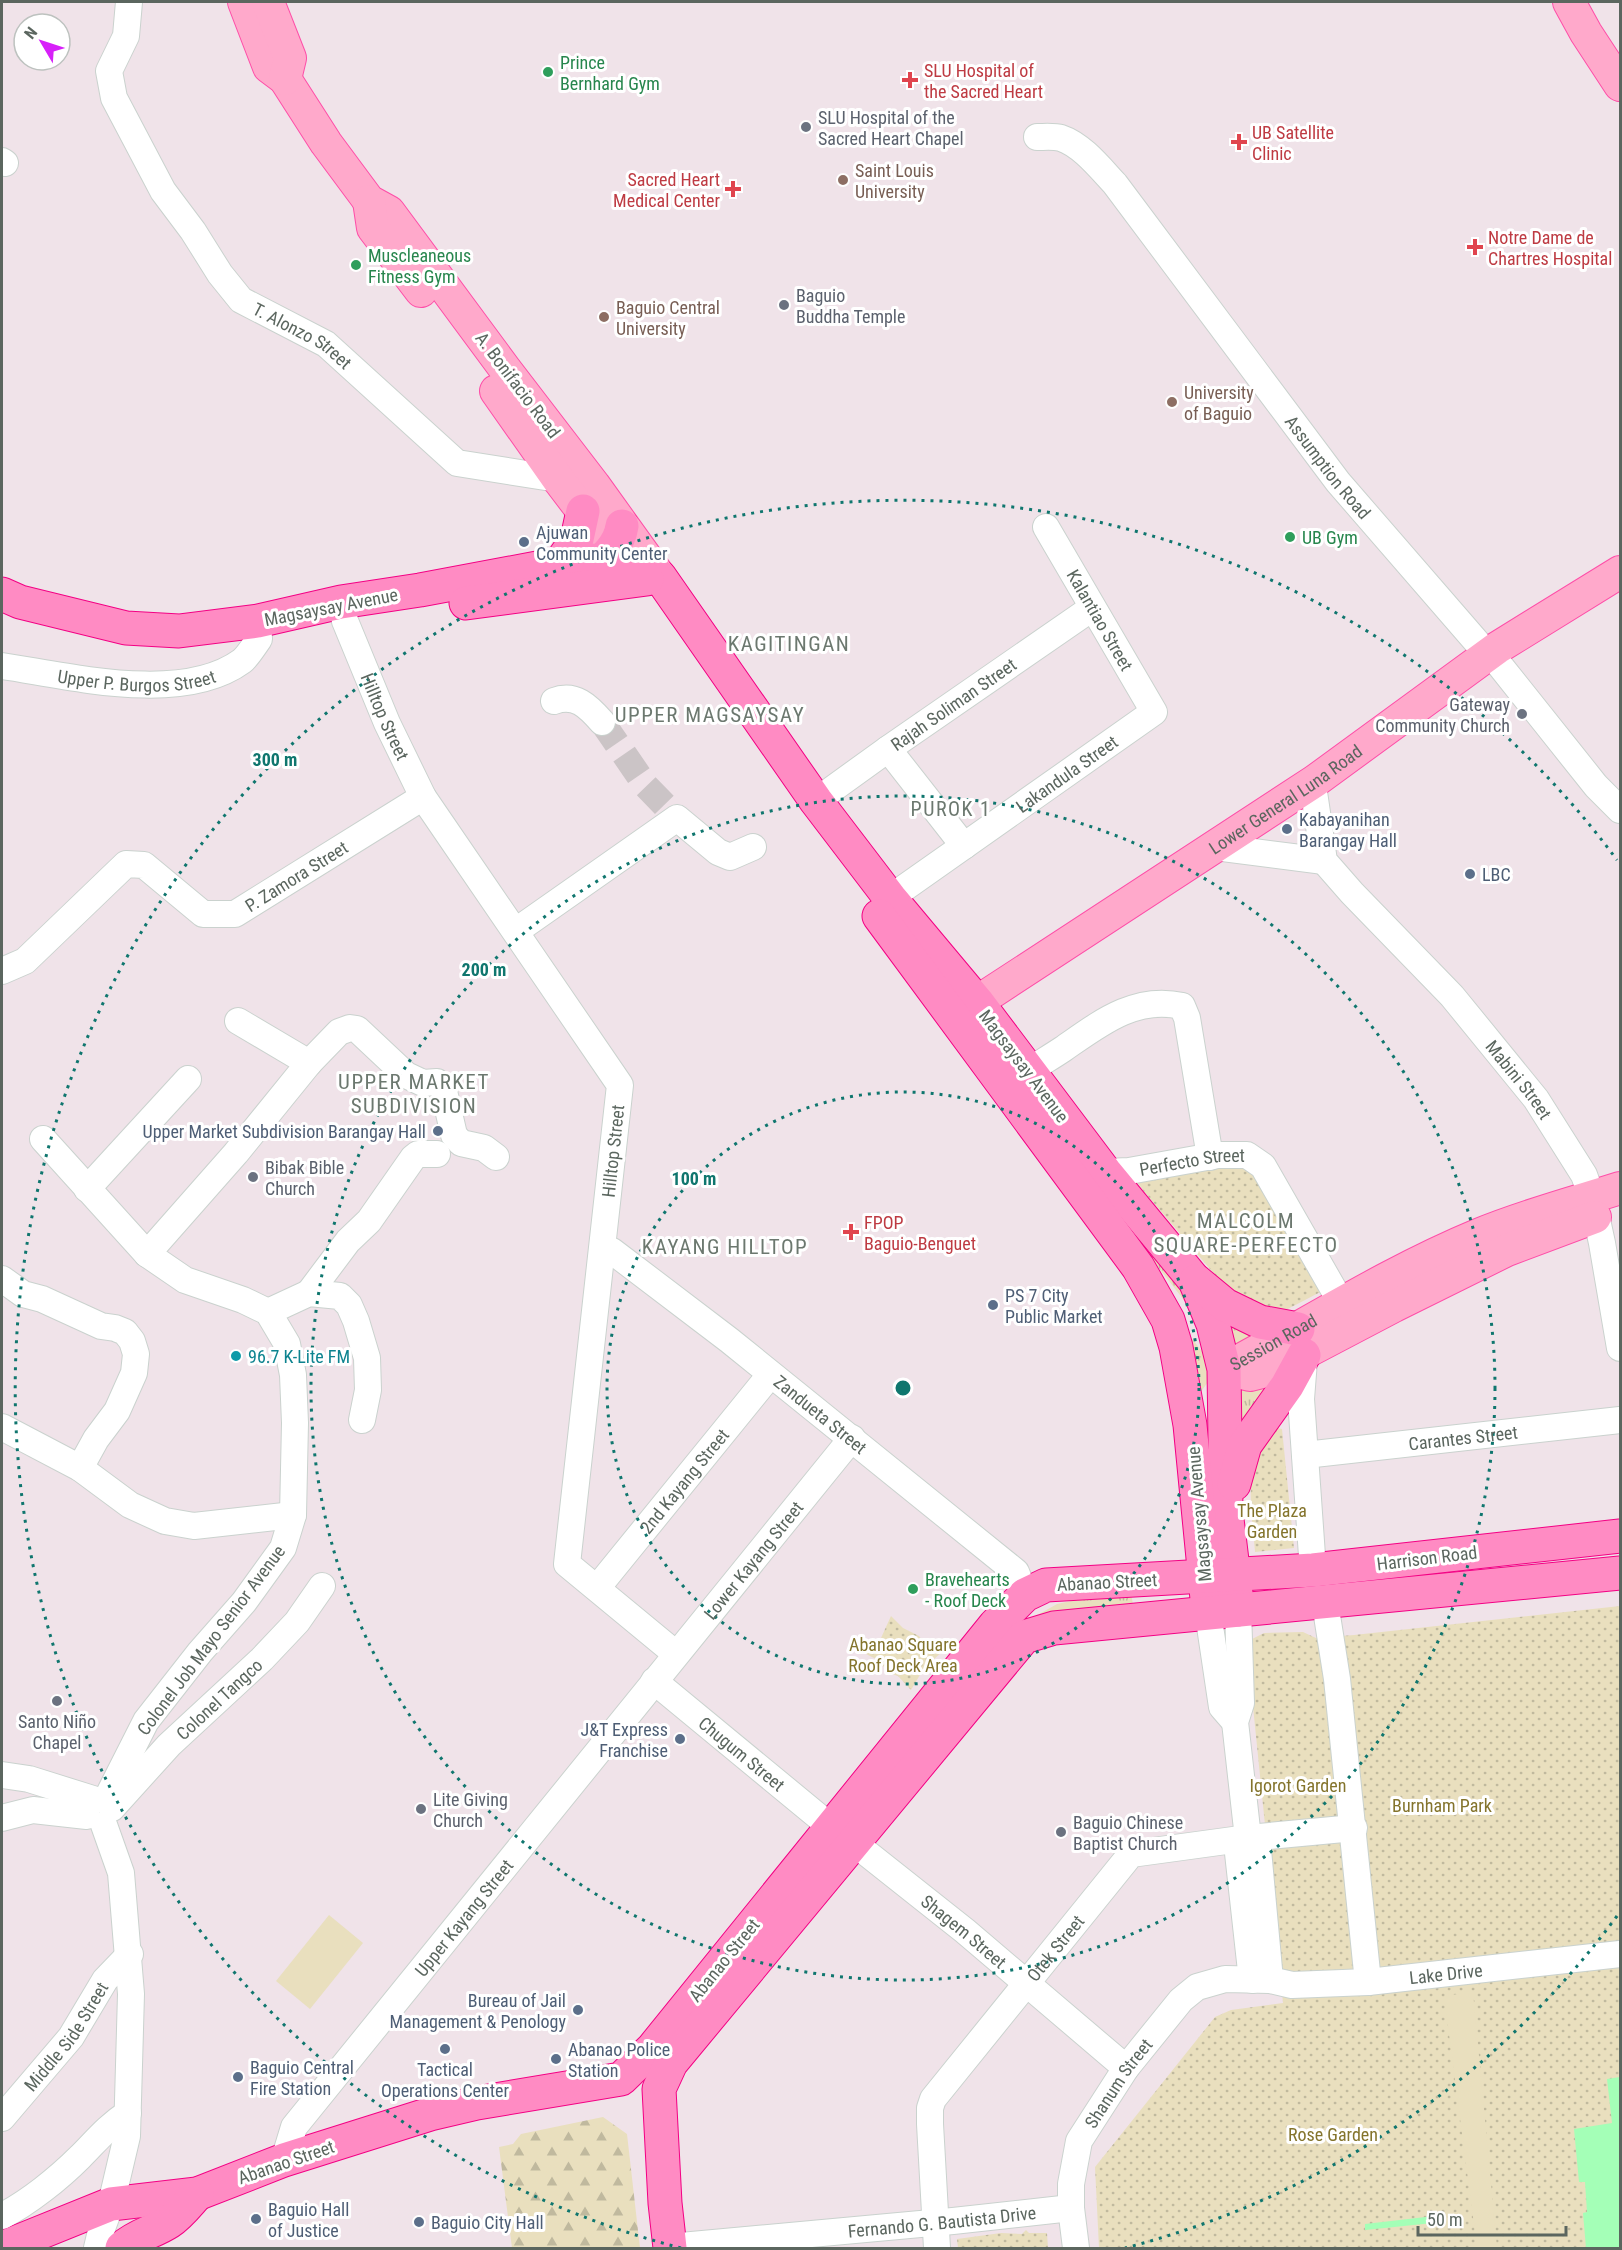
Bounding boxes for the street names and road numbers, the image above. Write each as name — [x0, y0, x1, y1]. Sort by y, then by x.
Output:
street label: T. Alonzo Street — [250, 298, 356, 373]
street label: A. Bonifacio Road — [471, 328, 565, 442]
street label: Assumption Road — [1281, 411, 1375, 523]
street label: Kalantiao Street — [1063, 566, 1137, 674]
street label: Magsaysay Avenue — [263, 584, 399, 630]
street label: Rajah Soliman Street — [886, 653, 1020, 755]
street label: Upper P. Burgos Street — [56, 665, 218, 695]
street label: Hilltop Street — [357, 670, 414, 763]
street label: Lakandula Street — [1012, 731, 1121, 817]
street label: Lower General Luna Road — [1205, 740, 1366, 858]
street label: P. Zamora Street — [241, 836, 351, 916]
street label: Magsaysay Avenue — [975, 1006, 1073, 1126]
street label: Mabini Street — [1482, 1036, 1556, 1123]
street label: Hilltop Street — [598, 1104, 628, 1198]
street label: Perfecto Street — [1138, 1145, 1245, 1179]
street label: Session Road — [1226, 1309, 1320, 1375]
street label: Zandueta Street — [770, 1370, 871, 1458]
street label: Carantes Street — [1407, 1421, 1519, 1454]
street label: 2nd Kayang Street — [635, 1424, 733, 1538]
street label: Magsaysay Avenue — [1183, 1446, 1215, 1582]
street label: Lower Kayang Street — [699, 1497, 807, 1623]
street label: Colonel Job Mayo Senior Avenue — [133, 1541, 289, 1739]
street label: Harrison Road — [1376, 1541, 1478, 1575]
street label: Abanao Street — [1056, 1569, 1158, 1595]
street label: Colonel Tangco — [172, 1654, 266, 1744]
street label: Chugum Street — [695, 1712, 789, 1795]
street label: Upper Kayang Street — [410, 1855, 517, 1980]
street label: Shagem Street — [917, 1890, 1011, 1972]
street label: Otek Street — [1022, 1911, 1088, 1985]
street label: Abanao Street — [684, 1914, 764, 2006]
street label: Lake Drive — [1408, 1959, 1484, 1988]
street label: Middle Side Street — [19, 1978, 112, 2095]
street label: Shanum Street — [1080, 2034, 1156, 2132]
street label: Abanao Street — [235, 2136, 337, 2188]
street label: Fernando G. Bautista Drive — [847, 2201, 1037, 2241]

